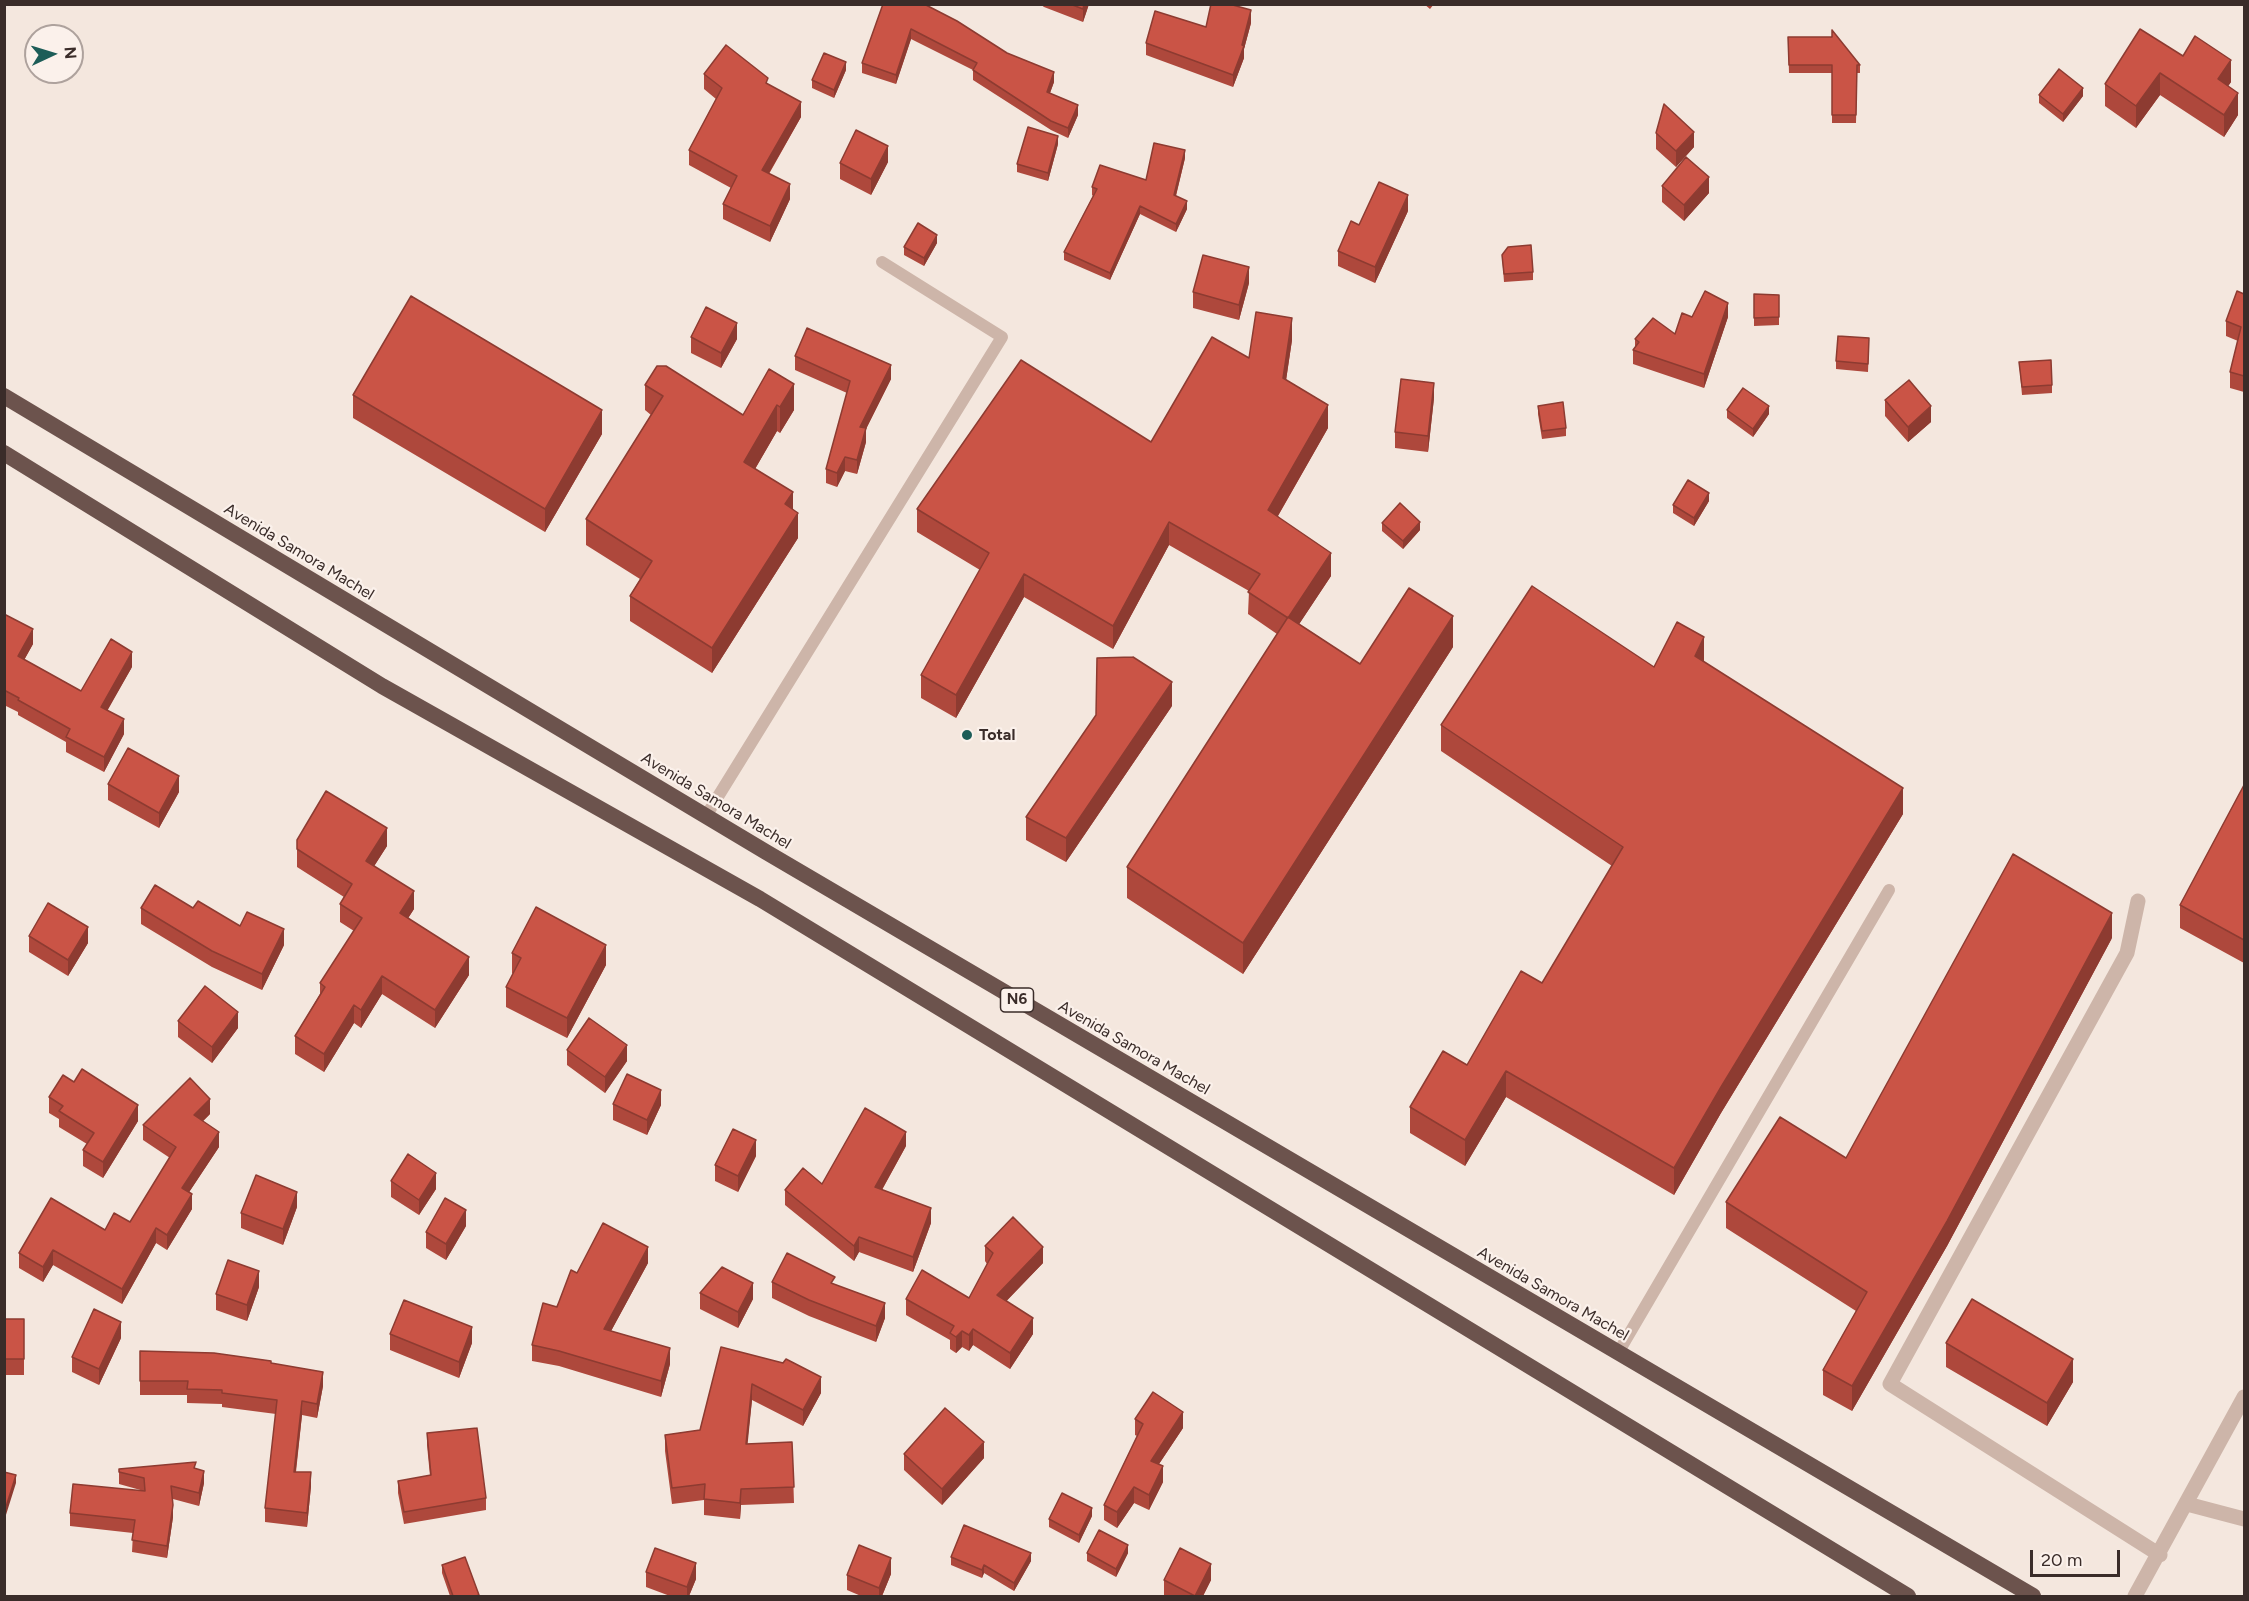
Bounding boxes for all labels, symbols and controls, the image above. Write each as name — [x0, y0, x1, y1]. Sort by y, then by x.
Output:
north arrow — [24, 24, 84, 84]
text: N — [61, 46, 80, 60]
street label: Avenida Samora Machel — [221, 500, 377, 604]
place label: Total — [979, 725, 1015, 745]
marker: Total — [960, 728, 974, 742]
street label: Avenida Samora Machel — [638, 749, 794, 853]
road number: N6 — [1000, 988, 1034, 1012]
street label: Avenida Samora Machel — [1055, 997, 1213, 1099]
street label: Avenida Samora Machel — [1474, 1243, 1632, 1345]
scale bar — [2033, 1538, 2123, 1576]
text: 20 m — [2041, 1549, 2082, 1571]

